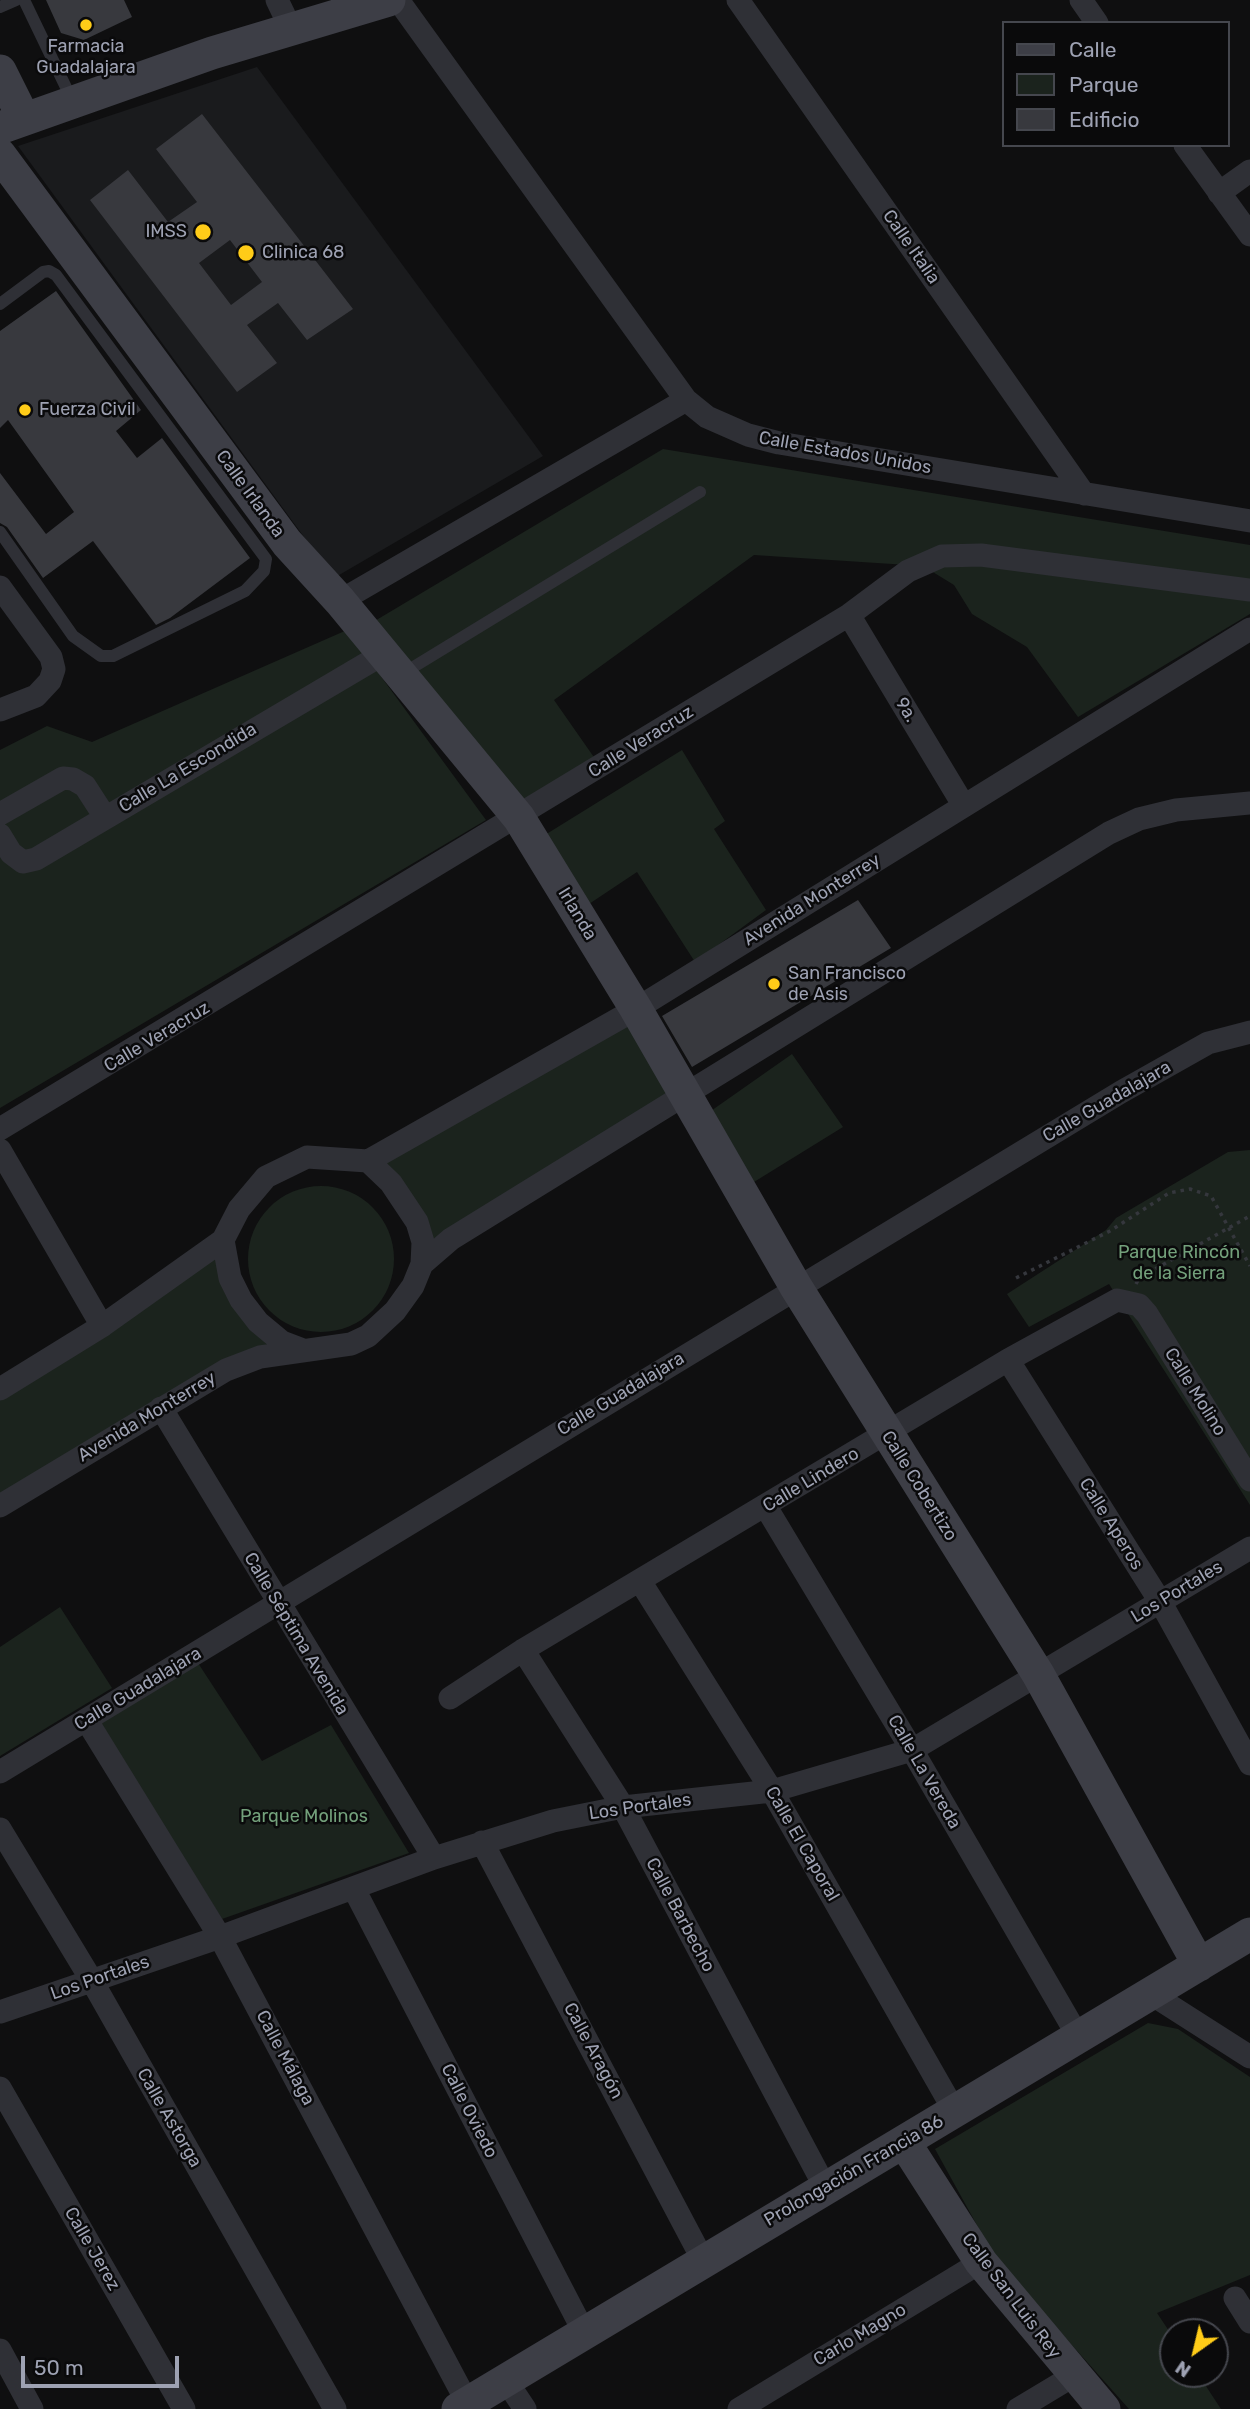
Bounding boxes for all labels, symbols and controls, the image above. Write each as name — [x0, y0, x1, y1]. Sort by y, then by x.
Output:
marker: Farmacia Guadalajara — [78, 17, 94, 33]
legend — [1002, 21, 1229, 147]
place label: Farmacia Guadalajara — [36, 36, 136, 78]
text: Calle — [1069, 37, 1117, 62]
text: Parque — [1069, 72, 1139, 97]
text: Edificio — [1069, 107, 1139, 132]
street label: Calle Italia — [878, 206, 944, 288]
place label: IMSS — [145, 221, 187, 243]
marker: IMSS — [193, 222, 213, 242]
place label: Clinica 68 — [262, 242, 345, 264]
marker: Clinica 68 — [236, 243, 256, 263]
place label: Fuerza Civil — [39, 399, 136, 421]
marker: Fuerza Civil — [17, 402, 33, 418]
street label: Calle Estados Unidos — [757, 427, 933, 479]
street label: Calle Irlanda — [211, 446, 289, 542]
street label: 9a. — [890, 694, 922, 726]
street label: Calle Veracruz — [585, 701, 697, 783]
street label: Calle La Escondida — [115, 718, 261, 818]
street label: Avenida Monterrey — [740, 849, 884, 951]
street label: Irlanda — [553, 884, 601, 944]
place label: San Francisco de Asis — [788, 963, 906, 1006]
marker: San Francisco de Asis — [766, 976, 782, 992]
street label: Calle Veracruz — [100, 997, 214, 1077]
street label: Calle Guadalajara — [1039, 1057, 1175, 1147]
park label: Parque Rincón de la Sierra — [1118, 1242, 1240, 1284]
street label: Calle Molino — [1159, 1344, 1231, 1440]
street label: Calle Guadalajara — [554, 1348, 688, 1440]
street label: Avenida Monterrey — [74, 1367, 220, 1467]
street label: Calle Cobertizo — [876, 1427, 962, 1545]
street label: Calle Lindero — [759, 1443, 863, 1517]
street label: Calle Aperos — [1074, 1474, 1148, 1574]
street label: Calle Séptima Avenida — [239, 1549, 353, 1719]
street label: Los Portales — [1127, 1556, 1227, 1628]
street label: Calle Guadalajara — [71, 1643, 205, 1735]
street label: Calle La Vereda — [883, 1711, 965, 1833]
street label: Calle El Caporal — [760, 1783, 844, 1905]
street label: Los Portales — [587, 1789, 693, 1825]
park label: Parque Molinos — [240, 1806, 368, 1828]
street label: Calle Barbecho — [641, 1854, 719, 1976]
street label: Los Portales — [48, 1951, 152, 2005]
street label: Calle Aragón — [559, 1999, 627, 2103]
street label: Calle Málaga — [251, 2007, 319, 2109]
street label: Calle Oviedo — [436, 2060, 502, 2162]
street label: Calle Astorga — [132, 2064, 206, 2172]
street label: Prolongación Francia 86 — [760, 2111, 948, 2231]
street label: Calle Jerez — [60, 2204, 124, 2294]
street label: Calle San Luis Rey — [957, 2229, 1065, 2363]
street label: Carlo Magno — [810, 2299, 910, 2371]
north arrow — [1159, 2318, 1229, 2388]
scale bar — [24, 2342, 182, 2386]
text: 50 m — [34, 2355, 84, 2380]
text: N — [1171, 2356, 1195, 2383]

